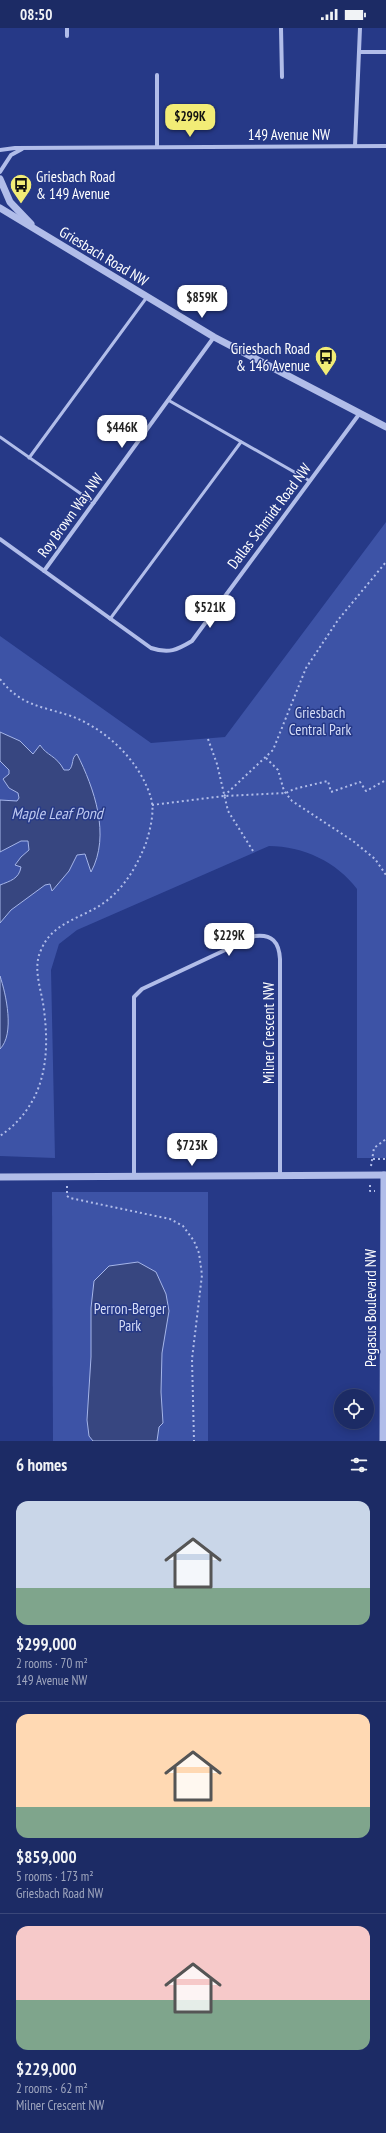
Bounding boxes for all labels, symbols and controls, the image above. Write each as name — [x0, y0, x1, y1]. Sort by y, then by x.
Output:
text: 08:50 — [20, 5, 52, 24]
pin: $299K — [162, 104, 218, 138]
text: $299K — [174, 108, 206, 125]
street label: 149 Avenue NW — [248, 125, 330, 144]
place label: Griesbach Road & 149 Avenue — [36, 167, 115, 203]
bus stop icon: Griesbach Road & 149 Avenue — [8, 172, 34, 205]
street label: Griesbach Road NW — [56, 222, 152, 290]
pin: $859K — [174, 285, 230, 319]
text: $859K — [186, 289, 218, 306]
place label: Griesbach Road & 146 Avenue — [231, 339, 310, 375]
bus stop icon: Griesbach Road & 146 Avenue — [313, 344, 339, 377]
pin: $446K — [94, 415, 150, 449]
text: $446K — [106, 419, 138, 436]
street label: Dallas Schmidt Road NW — [223, 459, 315, 573]
street label: Roy Brown Way NW — [33, 469, 107, 561]
pin: $521K — [182, 595, 238, 629]
text: $521K — [194, 599, 226, 616]
park label: Griesbach Central Park — [289, 703, 351, 739]
water label: Maple Leaf Pond — [11, 803, 105, 823]
pin: $229K — [201, 923, 257, 957]
text: $229K — [213, 927, 245, 944]
street label: Milner Crescent NW — [259, 982, 278, 1084]
pin: $723K — [164, 1133, 220, 1167]
text: $723K — [176, 1137, 208, 1154]
street label: Pegasus Boulevard NW — [361, 1249, 380, 1367]
park label: Perron-Berger Park — [94, 1299, 167, 1335]
map controls — [334, 1389, 374, 1429]
button: locate — [334, 1389, 374, 1429]
text: 6 homes — [16, 1454, 67, 1476]
icon: filters — [348, 1454, 370, 1476]
icon: home — [157, 1527, 229, 1599]
text: $299,000 — [16, 1633, 77, 1655]
text: 2 rooms · 70 m² — [16, 1655, 88, 1672]
text: 149 Avenue NW — [16, 1672, 87, 1689]
icon: home — [157, 1740, 229, 1812]
text: $859,000 — [16, 1846, 77, 1868]
text: 5 rooms · 173 m² — [16, 1868, 94, 1885]
text: Griesbach Road NW — [16, 1885, 103, 1902]
icon: home — [157, 1952, 229, 2024]
text: $229,000 — [16, 2058, 77, 2080]
text: 2 rooms · 62 m² — [16, 2080, 88, 2097]
text: Milner Crescent NW — [16, 2097, 104, 2114]

